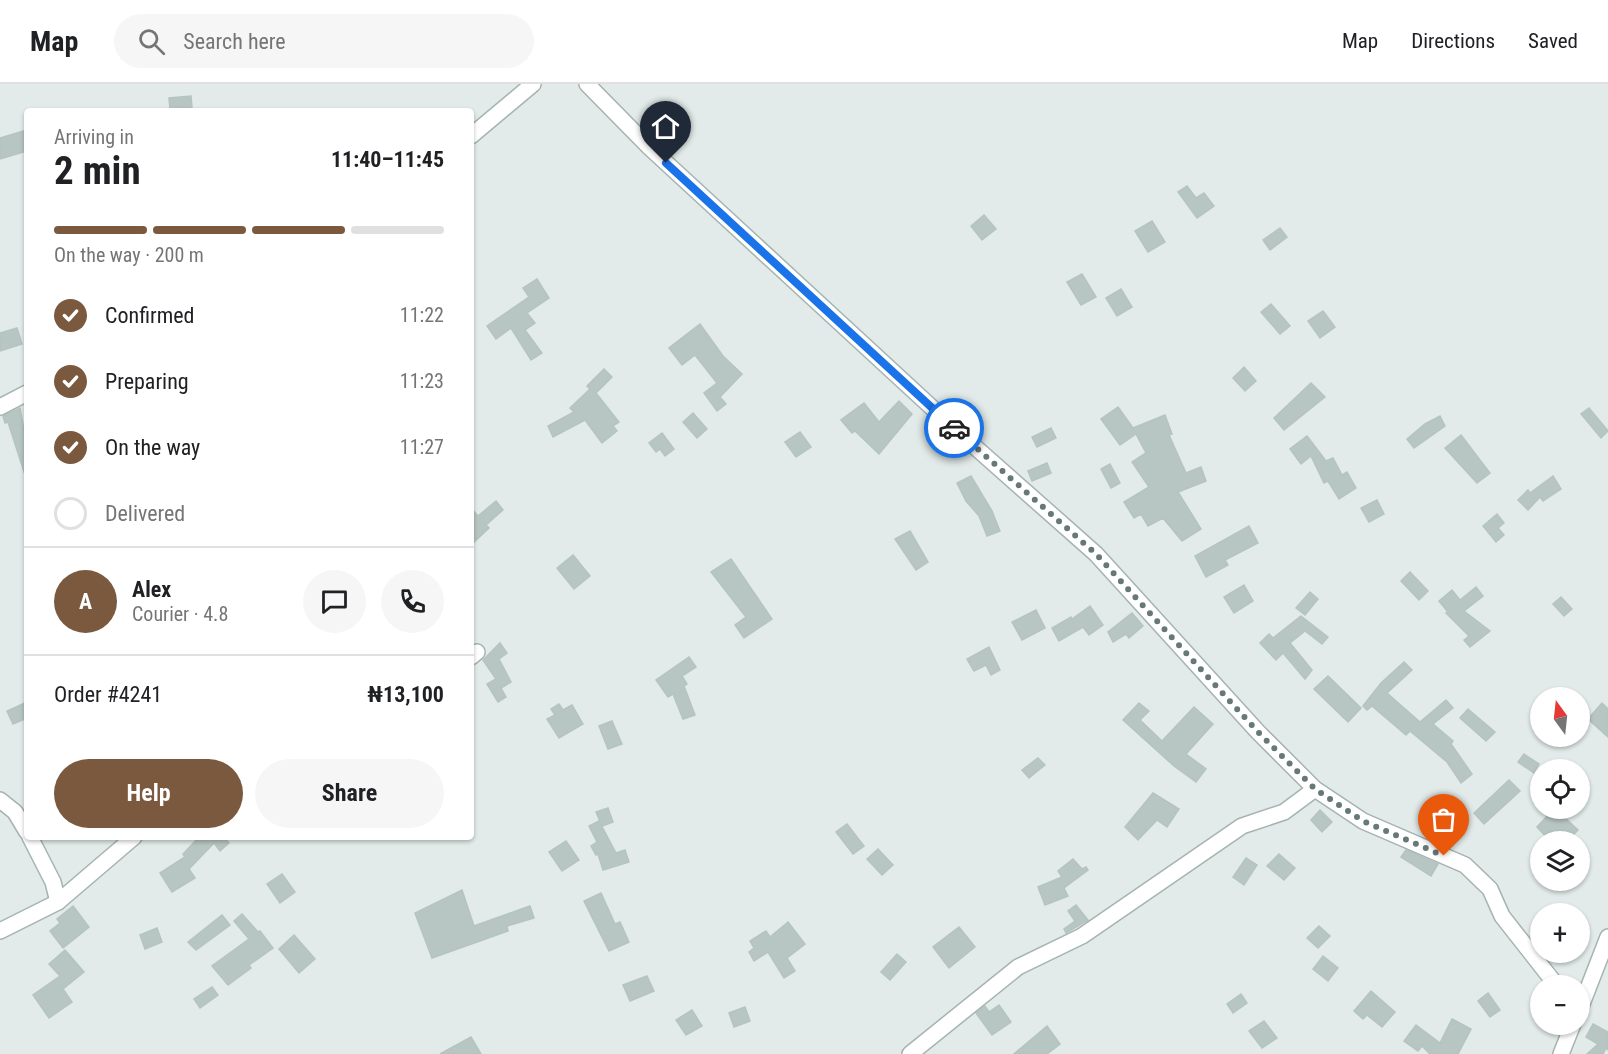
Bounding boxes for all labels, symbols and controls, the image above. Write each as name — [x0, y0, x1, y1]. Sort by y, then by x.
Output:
search box — [114, 14, 534, 68]
text: Map — [30, 25, 78, 58]
icon: search — [135, 25, 168, 58]
text: Search here — [183, 29, 286, 54]
text: Map — [1342, 29, 1378, 53]
text: Directions — [1411, 29, 1495, 53]
text: Saved — [1528, 29, 1578, 53]
pin — [640, 101, 691, 163]
icon: home — [649, 110, 682, 143]
text: Arriving in — [54, 125, 134, 149]
text: 11:40–11:45 — [331, 147, 444, 172]
text: 2 min — [54, 148, 141, 194]
text: On the way · 200 m — [54, 243, 204, 267]
icon: check — [54, 299, 87, 332]
text: Confirmed — [105, 303, 194, 328]
text: 11:22 — [400, 303, 444, 327]
icon: check — [54, 365, 87, 398]
text: Preparing — [105, 369, 189, 394]
text: 11:23 — [400, 369, 444, 393]
courier — [924, 398, 984, 458]
icon: car — [938, 412, 971, 445]
icon: check — [54, 431, 87, 464]
text: On the way — [105, 435, 200, 460]
text: 11:27 — [400, 435, 444, 459]
text: Delivered — [105, 501, 185, 526]
button: chat — [303, 570, 366, 633]
button: phone — [381, 570, 444, 633]
text: Alex — [132, 577, 171, 602]
text: A — [79, 589, 92, 614]
text: Courier · 4.8 — [132, 602, 228, 626]
text: Order #4241 — [54, 682, 162, 707]
text: ₦13,100 — [367, 682, 444, 707]
north arrow — [1530, 687, 1590, 747]
map controls — [1530, 687, 1590, 1035]
button: Help — [54, 759, 243, 828]
button: Share — [255, 759, 444, 828]
button: locate — [1530, 759, 1590, 819]
pin — [1418, 794, 1469, 856]
icon: bag — [1427, 803, 1460, 836]
button: layers — [1530, 831, 1590, 891]
button: + — [1530, 903, 1590, 963]
button: − — [1530, 975, 1590, 1035]

